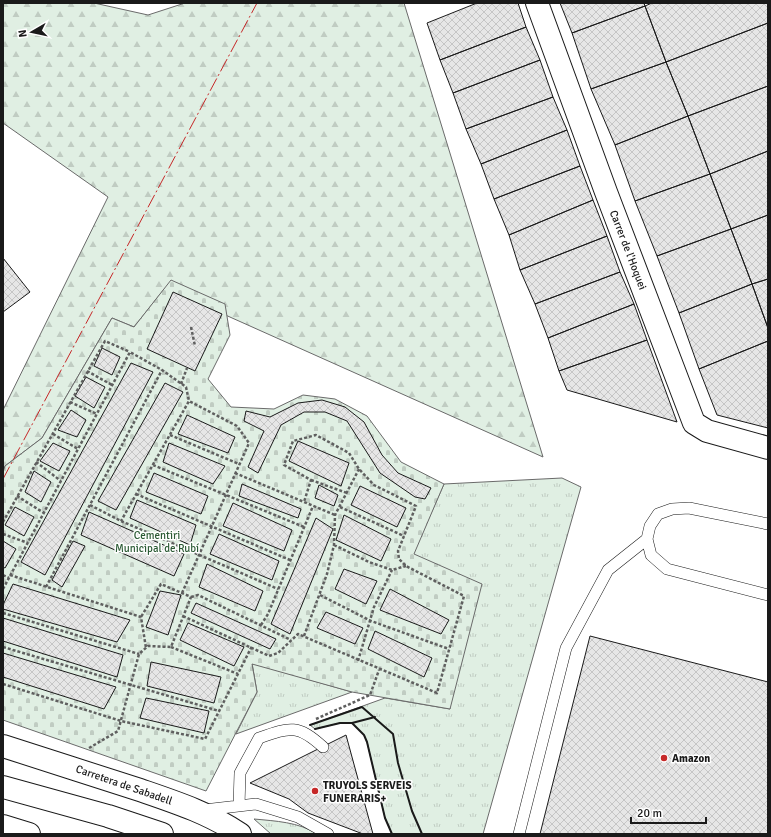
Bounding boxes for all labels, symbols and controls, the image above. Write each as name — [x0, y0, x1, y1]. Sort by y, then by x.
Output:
north arrow — [12, 12, 52, 52]
text: N — [16, 29, 30, 38]
street label: Carrer de l'Hoquei — [607, 208, 649, 292]
park label: Cementiri Municipal de Rubí — [115, 529, 199, 555]
place label: Amazon — [672, 752, 710, 765]
marker: Amazon — [659, 753, 669, 763]
street label: Carretera de Sabadell — [74, 762, 174, 808]
place label: TRUYOLS SERVEIS FUNERARIS+ — [323, 779, 412, 805]
marker: TRUYOLS SERVEIS FUNERARIS+ — [310, 786, 320, 796]
scale bar — [631, 799, 706, 825]
text: 20 m — [637, 806, 662, 821]

